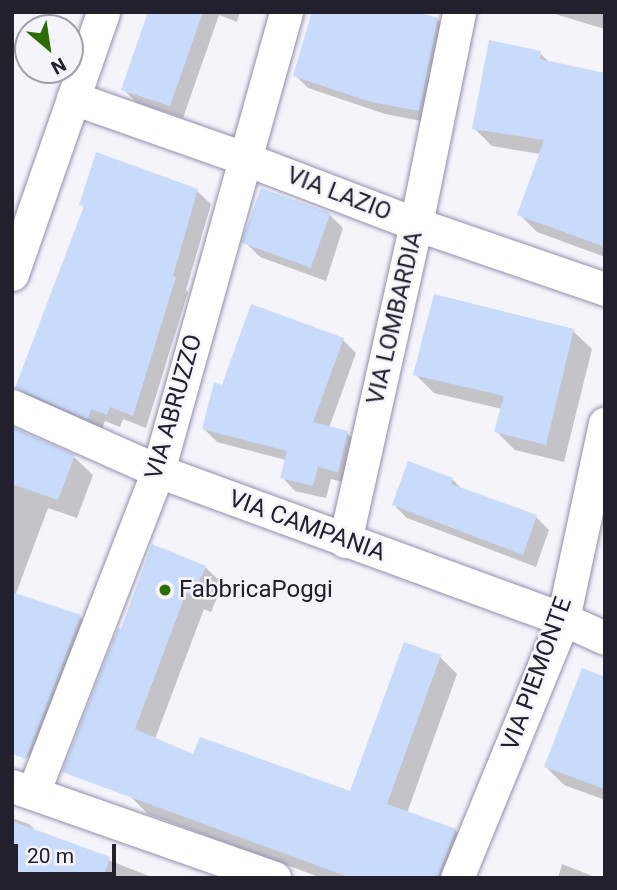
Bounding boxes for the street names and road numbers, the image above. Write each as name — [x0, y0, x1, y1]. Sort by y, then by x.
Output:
street label: VIA LAZIO — [283, 161, 395, 227]
street label: VIA LOMBARDIA — [361, 229, 429, 407]
street label: VIA ABRUZZO — [140, 331, 208, 483]
street label: VIA CAMPANIA — [225, 484, 389, 568]
street label: VIA PIEMONTE — [496, 593, 578, 755]

